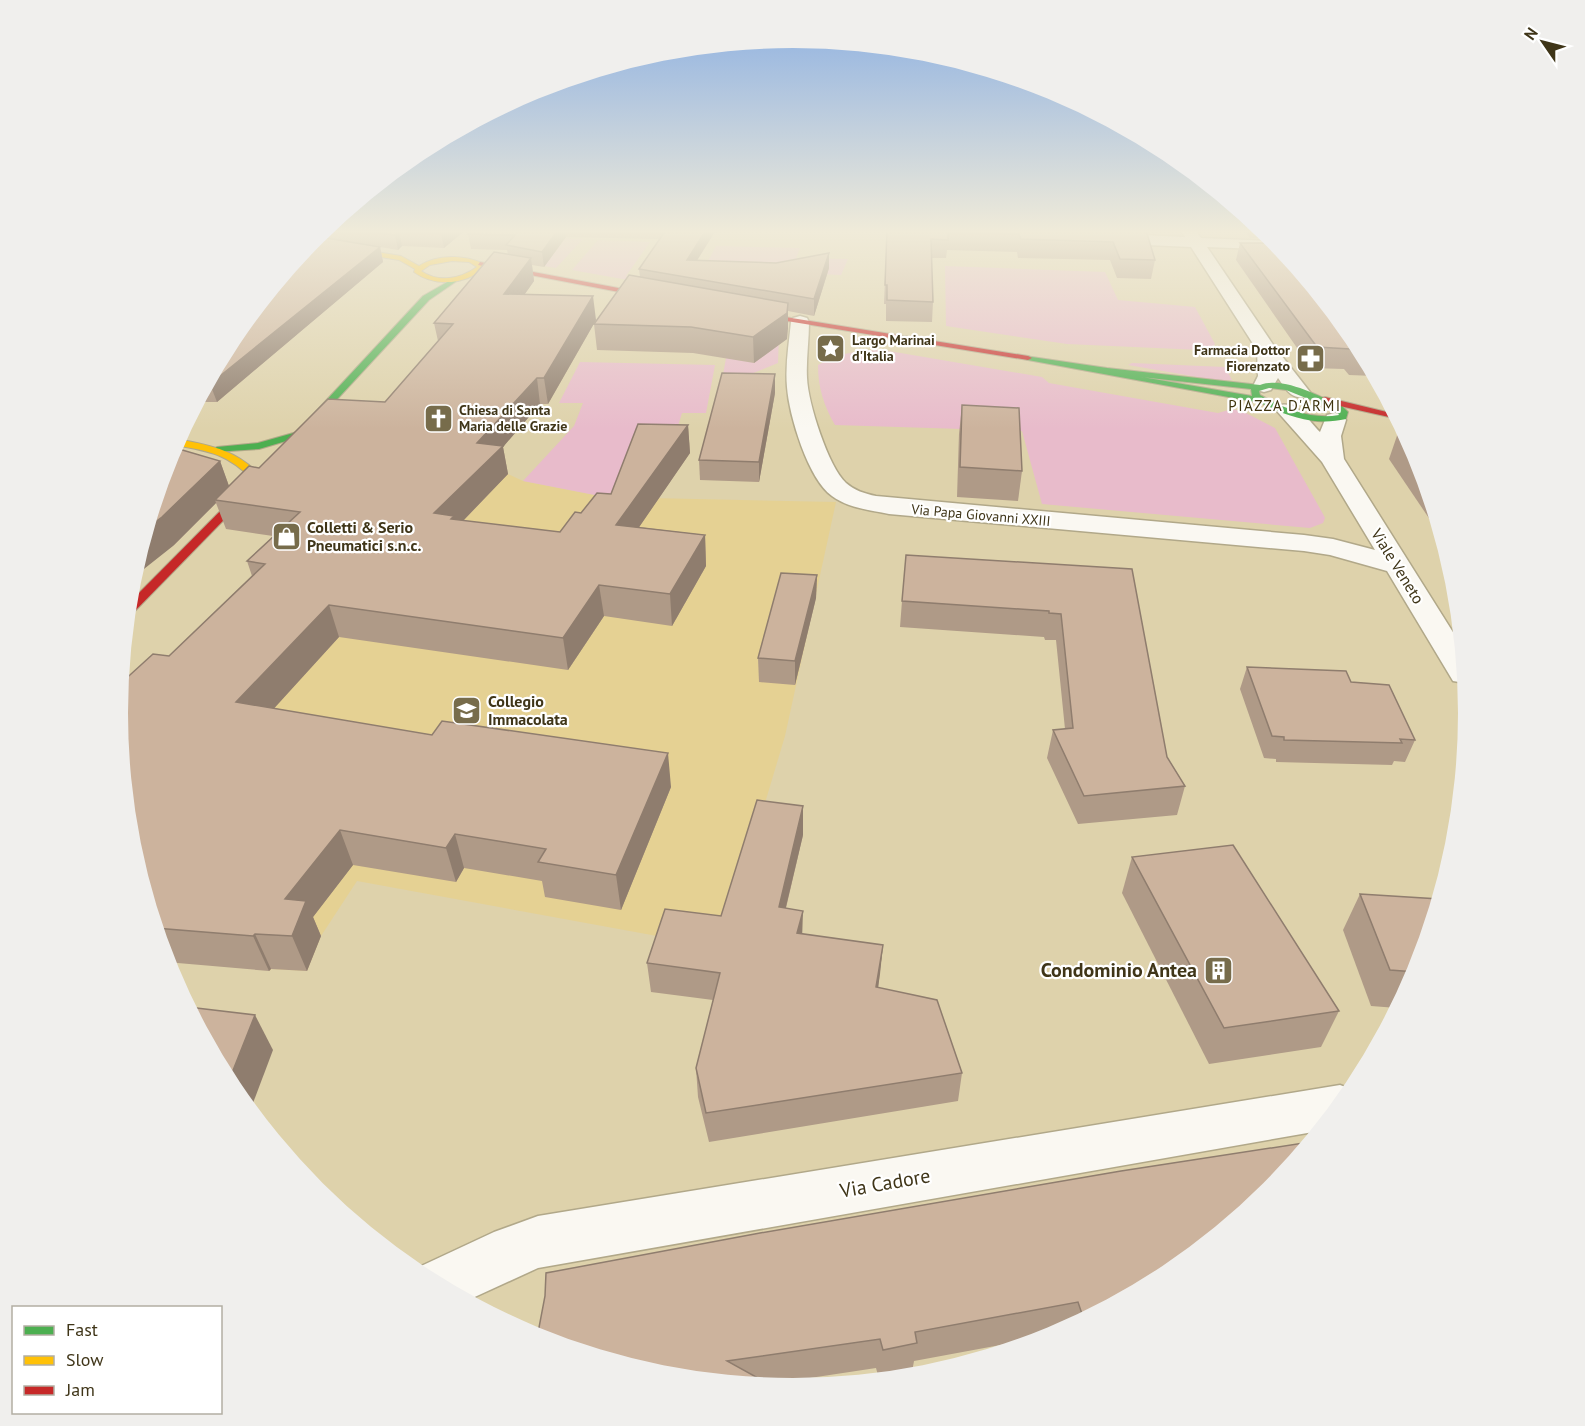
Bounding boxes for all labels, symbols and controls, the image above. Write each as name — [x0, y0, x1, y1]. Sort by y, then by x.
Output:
north arrow — [1513, 12, 1573, 72]
text: N — [1520, 23, 1542, 43]
place label: Largo Marinai d'Italia — [852, 331, 935, 365]
place icon: Largo Marinai d'Italia — [815, 332, 847, 364]
place label: Farmacia Dottor Fiorenzato — [1194, 341, 1290, 375]
pharmacy icon: Farmacia Dottor Fiorenzato — [1295, 342, 1327, 374]
district label: PIAZZA D'ARMI — [1228, 396, 1342, 415]
place label: Chiesa di Santa Maria delle Grazie — [459, 401, 567, 435]
church icon: Chiesa di Santa Maria delle Grazie — [422, 402, 454, 434]
street label: Via Papa Giovanni XXIII — [910, 500, 1051, 530]
place label: Colletti & Serio Pneumatici s.n.c. — [307, 517, 421, 555]
shop icon: Colletti & Serio Pneumatici s.n.c. — [270, 520, 302, 552]
street label: Viale Veneto — [1366, 524, 1429, 607]
place label: Collegio Immacolata — [488, 691, 568, 729]
school or university icon: Collegio Immacolata — [451, 694, 483, 726]
building icon: Condominio Antea — [1202, 954, 1234, 986]
place label: Condominio Antea — [1041, 957, 1197, 983]
street label: Via Cadore — [837, 1162, 932, 1204]
legend — [12, 1306, 222, 1414]
text: Fast — [66, 1318, 98, 1341]
text: Slow — [66, 1348, 104, 1371]
text: Jam — [65, 1378, 95, 1401]

